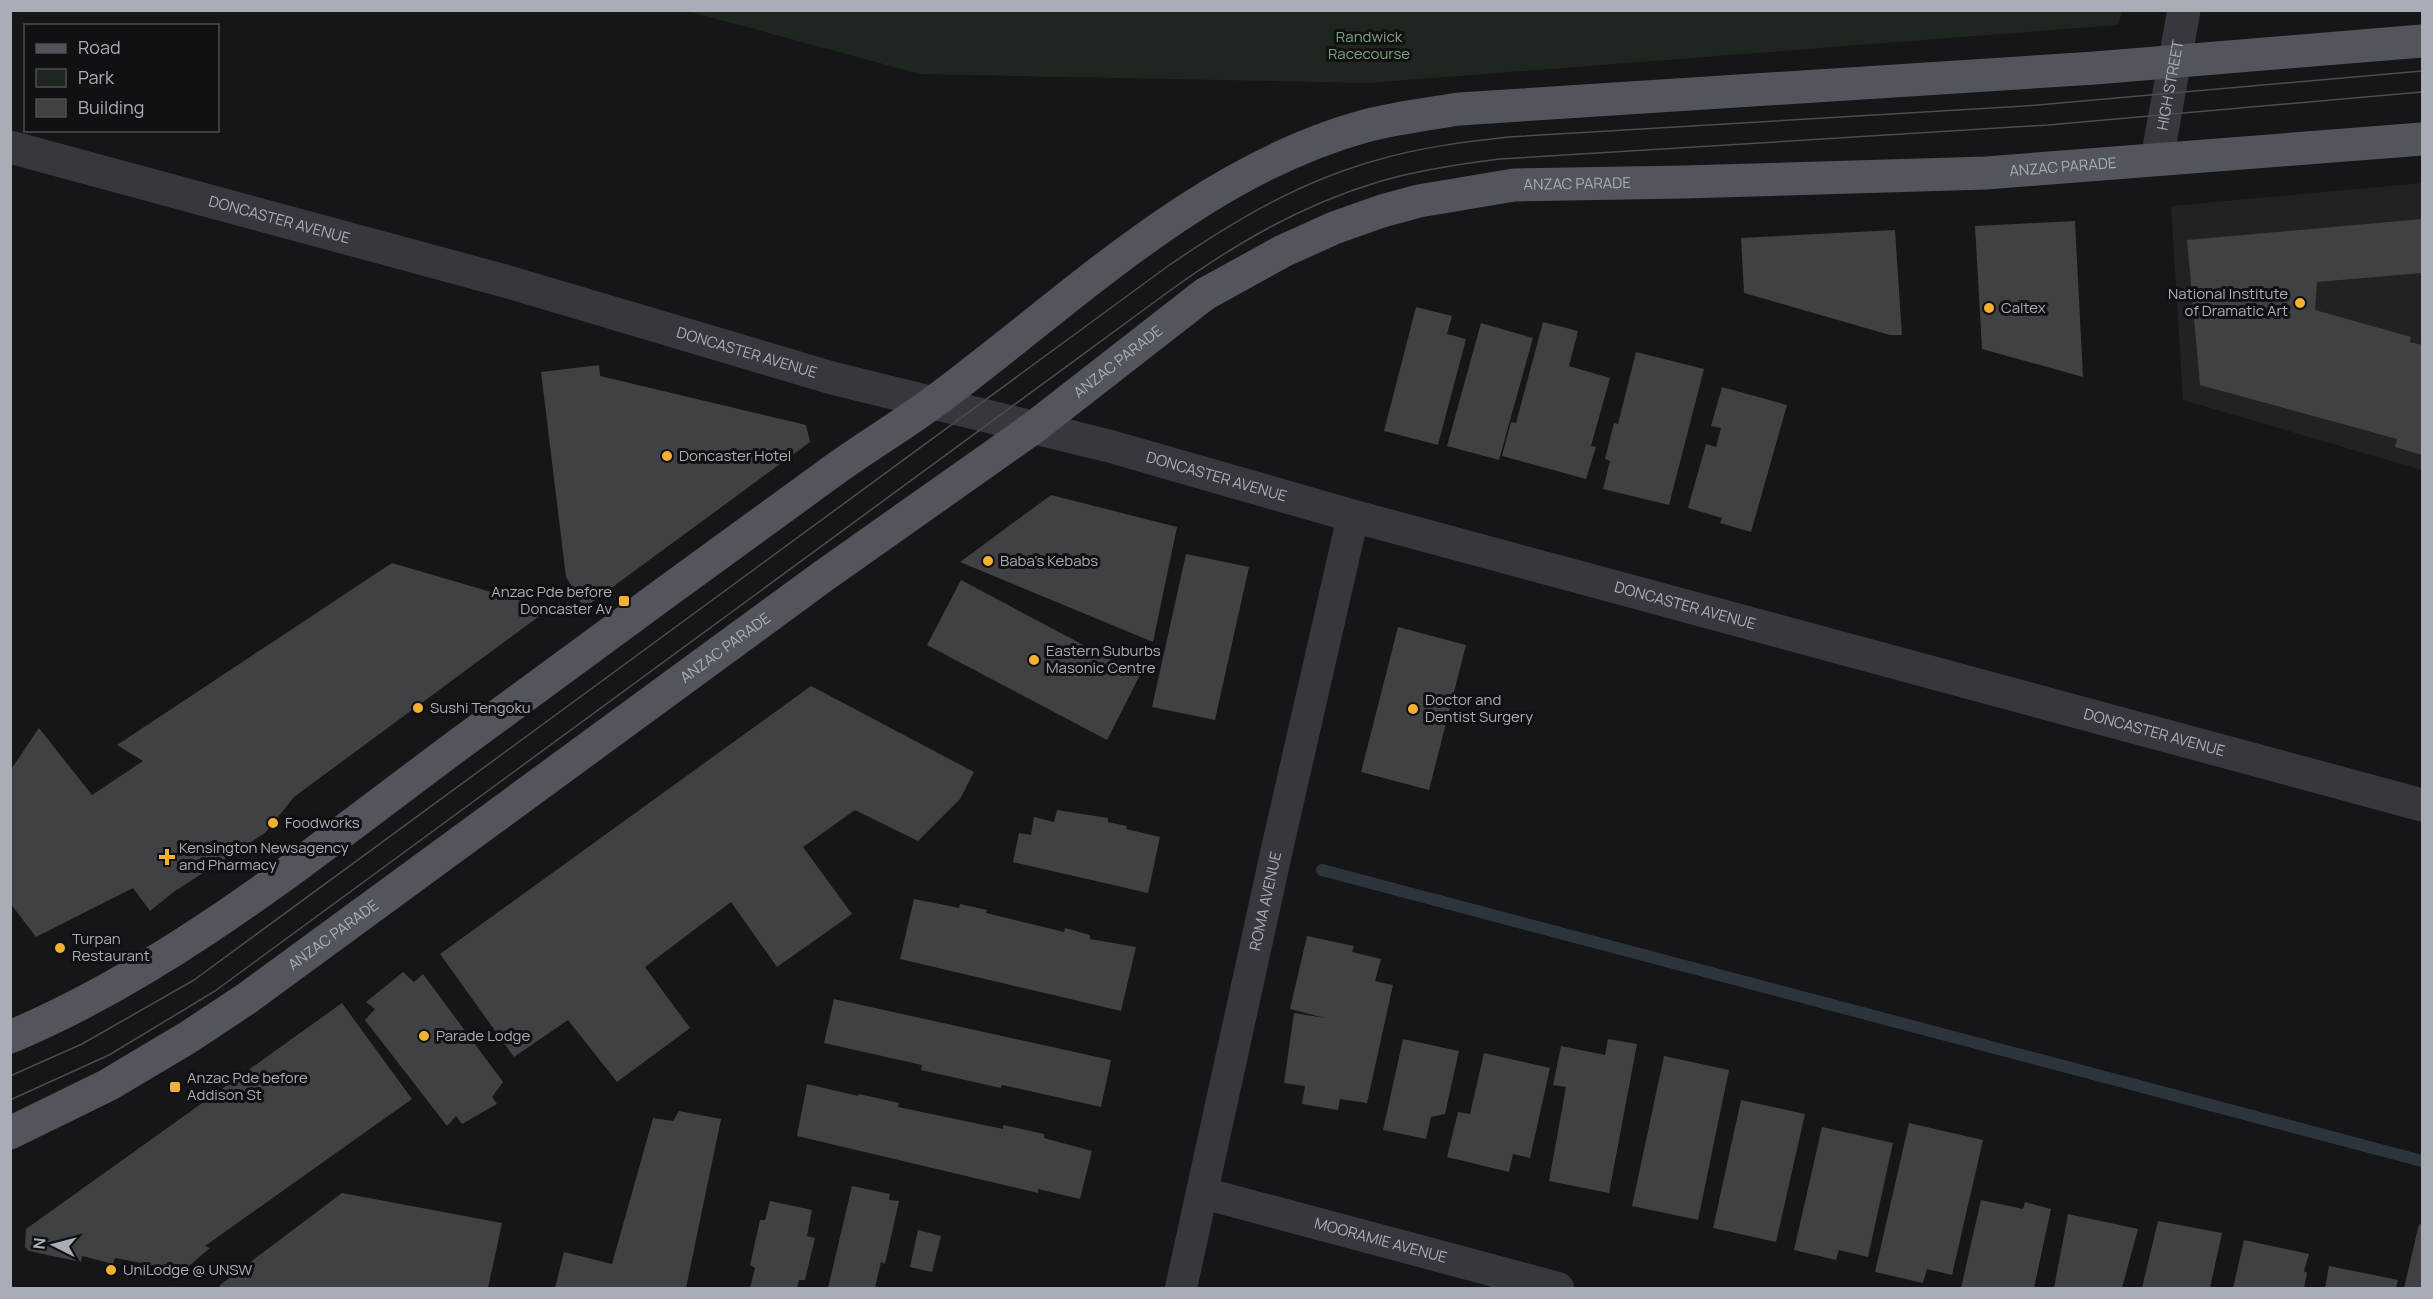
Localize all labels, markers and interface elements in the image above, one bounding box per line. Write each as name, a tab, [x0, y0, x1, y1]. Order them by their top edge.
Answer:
legend	[24, 24, 219, 132]
park label: Randwick Racecourse	[1328, 26, 1410, 64]
text: Road	[78, 35, 121, 59]
street label: HIGH STREET	[2151, 38, 2188, 132]
text: Park	[78, 65, 115, 89]
text: Building	[78, 95, 144, 119]
street label: ANZAC PARADE	[2008, 152, 2117, 181]
street label: ANZAC PARADE	[1523, 172, 1631, 195]
street label: DONCASTER AVENUE	[206, 190, 352, 249]
place label: National Institute of Dramatic Art	[2168, 283, 2288, 321]
marker: National Institute of Dramatic Art	[2293, 296, 2307, 310]
place label: Caltex	[2001, 297, 2046, 318]
marker: Caltex	[1982, 301, 1996, 315]
street label: ANZAC PARADE	[1069, 320, 1167, 403]
street label: DONCASTER AVENUE	[674, 321, 820, 383]
place label: Doncaster Hotel	[679, 445, 791, 466]
street label: DONCASTER AVENUE	[1144, 446, 1290, 507]
marker: Doncaster Hotel	[660, 449, 674, 463]
place label: Baba's Kebabs	[1000, 550, 1098, 571]
marker: Baba's Kebabs	[981, 554, 995, 568]
street label: DONCASTER AVENUE	[1612, 576, 1758, 634]
place label: Anzac Pde before Doncaster Av	[491, 581, 612, 619]
marker: Anzac Pde before Doncaster Av	[617, 594, 631, 608]
street label: ANZAC PARADE	[676, 607, 775, 688]
place label: Eastern Suburbs Masonic Centre	[1046, 640, 1161, 678]
marker: Eastern Suburbs Masonic Centre	[1027, 653, 1041, 667]
place label: Doctor and Dentist Surgery	[1425, 689, 1533, 727]
place label: Sushi Tengoku	[430, 697, 531, 718]
marker: Sushi Tengoku	[411, 701, 425, 715]
marker: Doctor and Dentist Surgery	[1406, 702, 1420, 716]
street label: DONCASTER AVENUE	[2081, 703, 2227, 761]
place label: Foodworks	[285, 812, 360, 833]
marker: Foodworks	[266, 816, 280, 830]
place label: Kensington Newsagency and Pharmacy	[179, 837, 349, 875]
marker: Kensington Newsagency and Pharmacy	[160, 850, 174, 864]
street label: ROMA AVENUE	[1244, 850, 1286, 953]
street label: ANZAC PARADE	[283, 894, 383, 975]
place label: Turpan Restaurant	[72, 928, 150, 966]
marker: Turpan Restaurant	[53, 941, 67, 955]
place label: Parade Lodge	[436, 1025, 530, 1046]
marker: Parade Lodge	[417, 1029, 431, 1043]
place label: Anzac Pde before Addison St	[187, 1067, 308, 1105]
marker: Anzac Pde before Addison St	[168, 1080, 182, 1094]
street label: MOORAMIE AVENUE	[1312, 1212, 1449, 1268]
north arrow	[24, 1215, 84, 1275]
text: N	[28, 1237, 51, 1250]
place label: UniLodge @ UNSW	[123, 1259, 252, 1280]
marker: UniLodge @ UNSW	[104, 1263, 118, 1277]

